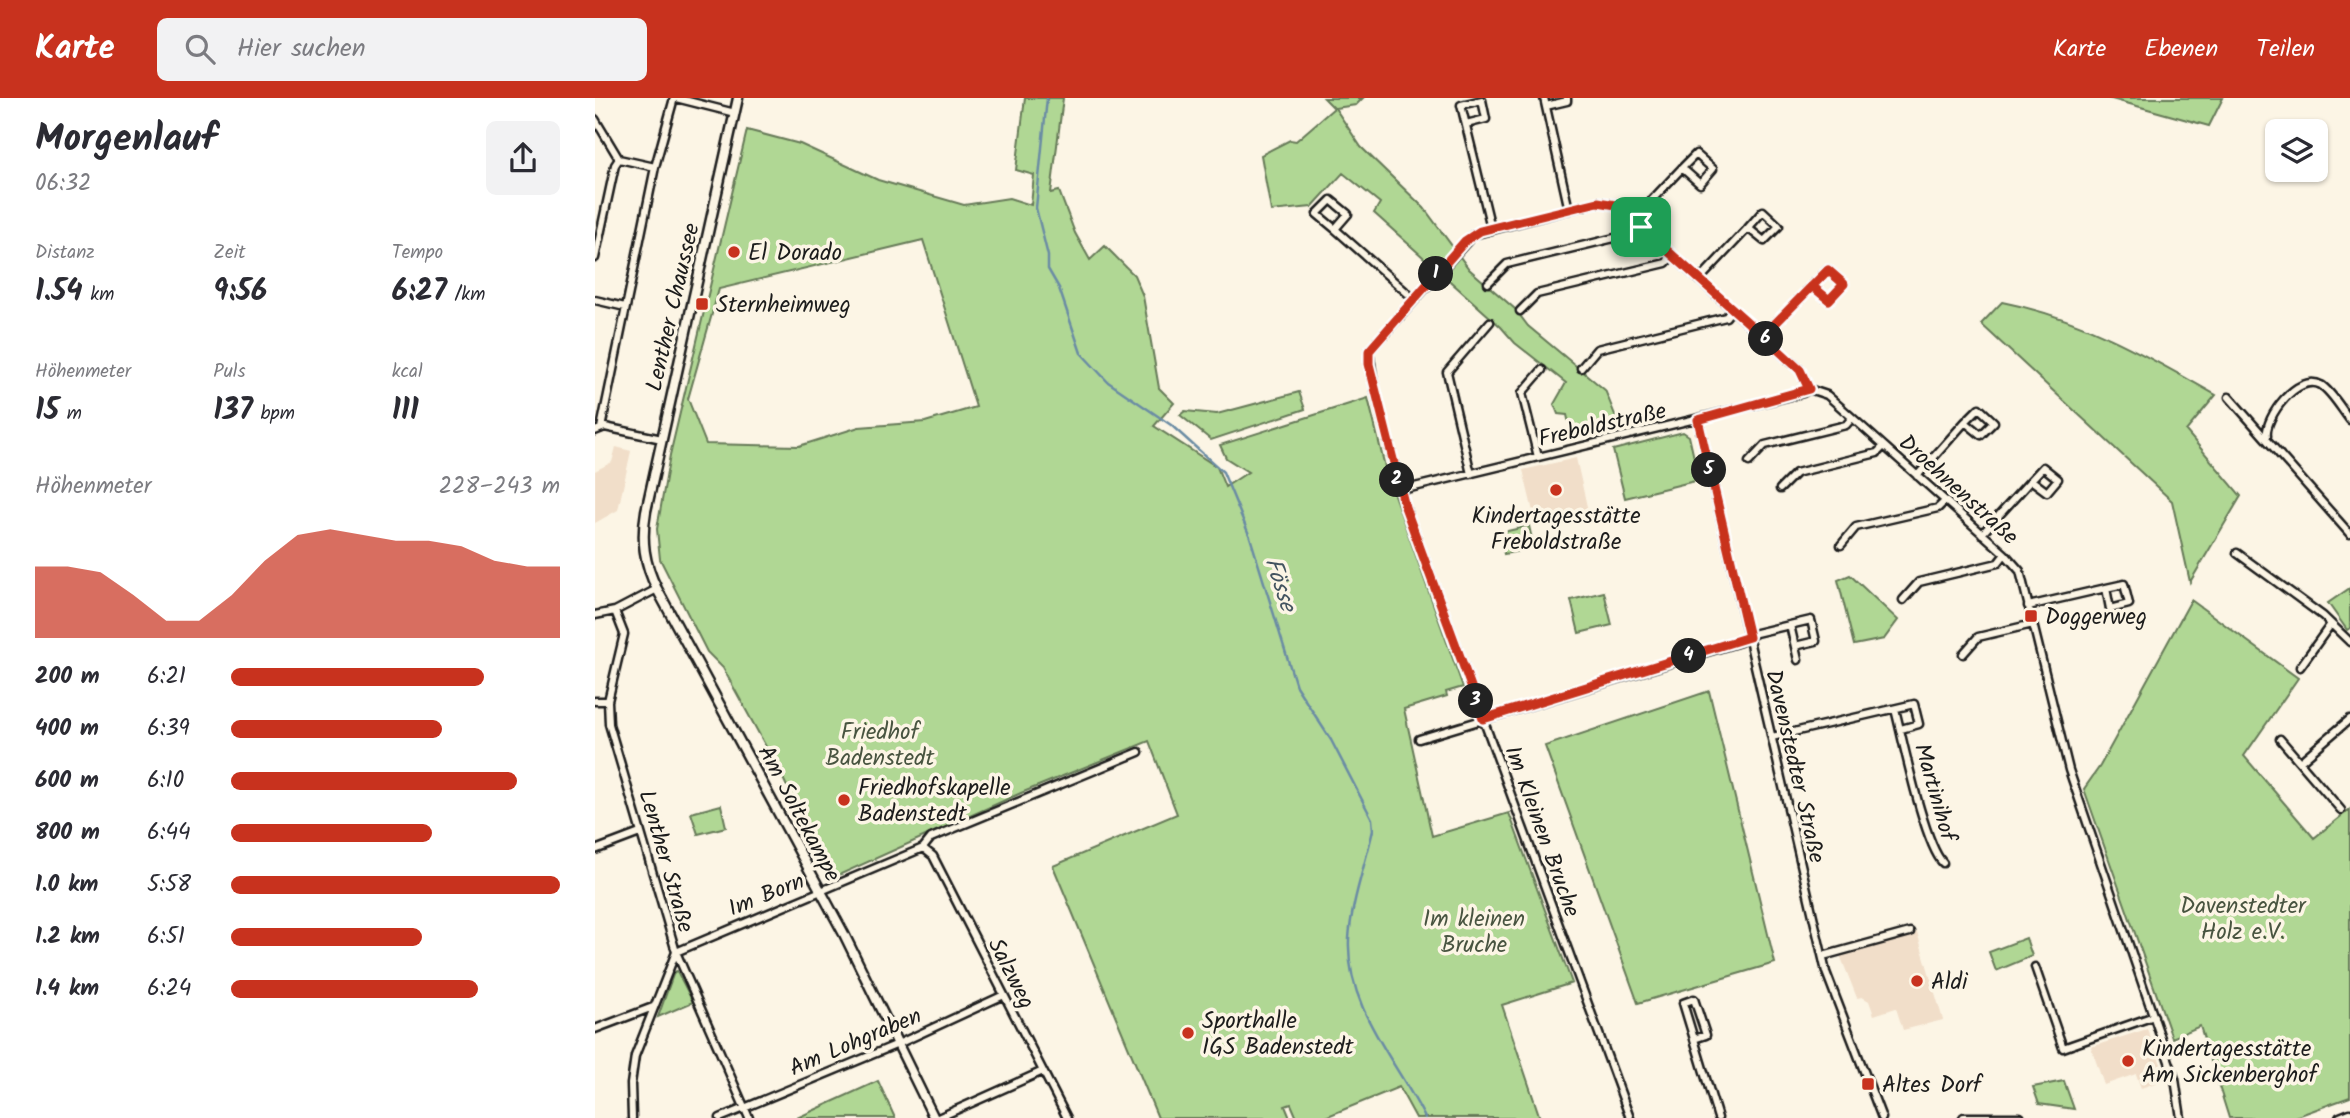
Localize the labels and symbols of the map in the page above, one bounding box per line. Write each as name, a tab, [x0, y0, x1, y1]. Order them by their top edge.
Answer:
pin	[1611, 197, 1671, 257]
street label: Lenther Chaussee	[637, 220, 711, 395]
place label: El Dorado	[748, 236, 842, 272]
marker: El Dorado	[726, 244, 742, 260]
pin: 1	[1419, 256, 1453, 292]
place label: Sternheimweg	[716, 288, 851, 324]
marker: Sternheimweg	[694, 296, 710, 312]
pin: 6	[1749, 322, 1783, 356]
street label: Freboldstraße	[1535, 394, 1670, 458]
street label: Droehnenstraße	[1889, 426, 2026, 554]
pin: 5	[1691, 452, 1727, 488]
pin: 2	[1379, 462, 1415, 498]
marker: Kindertagesstätte Freboldstraße	[1548, 482, 1564, 498]
place label: Kindertagesstätte Freboldstraße	[1471, 499, 1641, 561]
water label: Fösse	[1253, 552, 1307, 619]
place label: Doggerweg	[2045, 600, 2147, 636]
marker: Doggerweg	[2023, 608, 2039, 624]
pin: 4	[1671, 638, 1707, 674]
street label: Davenstedter Straße	[1754, 666, 1834, 867]
pin: 3	[1459, 684, 1493, 718]
park label: Friedhof Badenstedt	[826, 715, 936, 777]
street label: Am Soltekampe	[747, 739, 849, 889]
street label: Martinihof	[1903, 739, 1966, 848]
street label: Im Kleinen Bruche	[1493, 741, 1589, 922]
place label: Friedhofskapelle Badenstedt	[858, 771, 1011, 833]
street label: Lenther Straße	[628, 786, 703, 937]
marker: Friedhofskapelle Badenstedt	[836, 792, 852, 808]
street label: Im Born	[723, 864, 810, 927]
park label: Davenstedter Holz e.V.	[2180, 889, 2307, 951]
park label: Im kleinen Bruche	[1423, 902, 1525, 964]
street label: Salzweg	[977, 932, 1043, 1016]
place label: Aldi	[1931, 965, 1969, 1001]
marker: Aldi	[1909, 973, 1925, 989]
street label: Am Lohgraben	[784, 999, 928, 1087]
place label: Sporthalle IGS Badenstedt	[1202, 1004, 1355, 1066]
marker: Sporthalle IGS Badenstedt	[1180, 1025, 1196, 1041]
place label: Kindertagesstätte Am Sickenberghof	[2142, 1032, 2320, 1094]
marker: Kindertagesstätte Am Sickenberghof	[2120, 1053, 2136, 1069]
place label: Altes Dorf	[1882, 1068, 1984, 1104]
marker: Altes Dorf	[1860, 1076, 1876, 1092]

